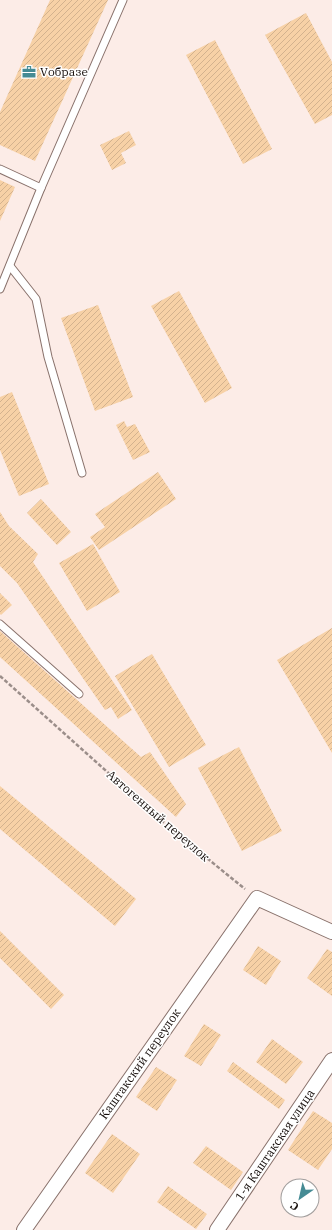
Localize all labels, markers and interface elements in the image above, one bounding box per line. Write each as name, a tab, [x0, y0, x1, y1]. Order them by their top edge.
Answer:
office icon: Vобразе	[21, 64, 37, 80]
place label: Vобразе	[40, 64, 88, 79]
street label: Автогенный переулок	[104, 767, 213, 864]
street label: Каштакский переулок	[96, 1005, 184, 1122]
street label: 1-я Каштакская улица	[232, 1086, 318, 1203]
north arrow	[280, 1178, 320, 1218]
text: С	[287, 1198, 301, 1214]

